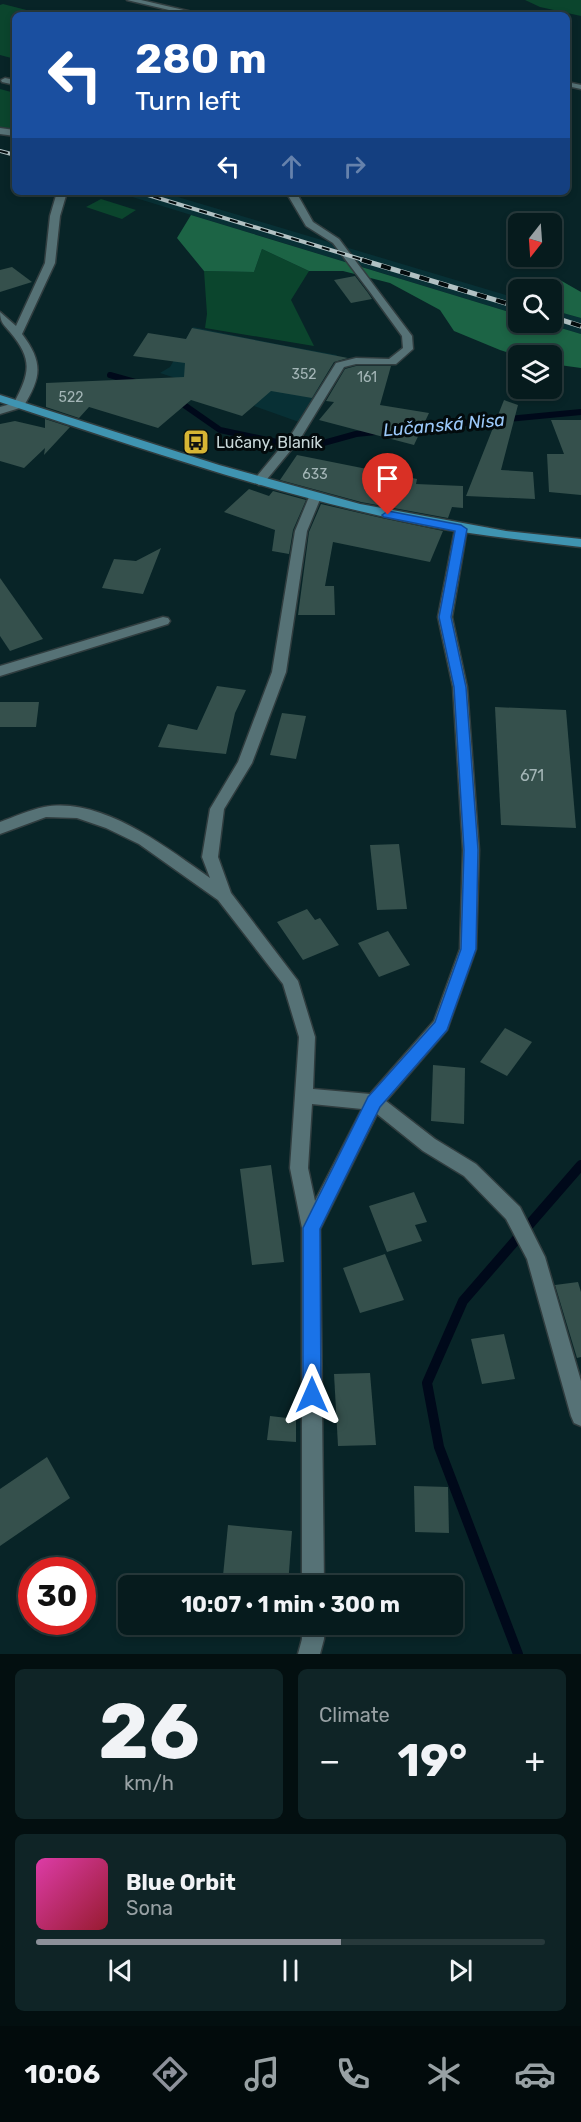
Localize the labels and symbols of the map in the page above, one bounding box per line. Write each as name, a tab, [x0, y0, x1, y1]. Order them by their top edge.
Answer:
north arrow	[508, 213, 562, 267]
house number: 352	[292, 366, 316, 383]
house number: 161	[357, 369, 377, 386]
house number: 522	[59, 389, 83, 406]
water label: Lučanská Nisa	[382, 409, 506, 441]
bus stop icon: Lučany, Blaník	[181, 427, 211, 457]
place label: Lučany, Blaník	[216, 433, 323, 452]
pin	[362, 453, 413, 515]
house number: 633	[302, 466, 328, 483]
house number: 671	[520, 766, 544, 785]
position arrow	[280, 1363, 344, 1427]
speed limit sign: 30	[18, 1557, 96, 1635]

